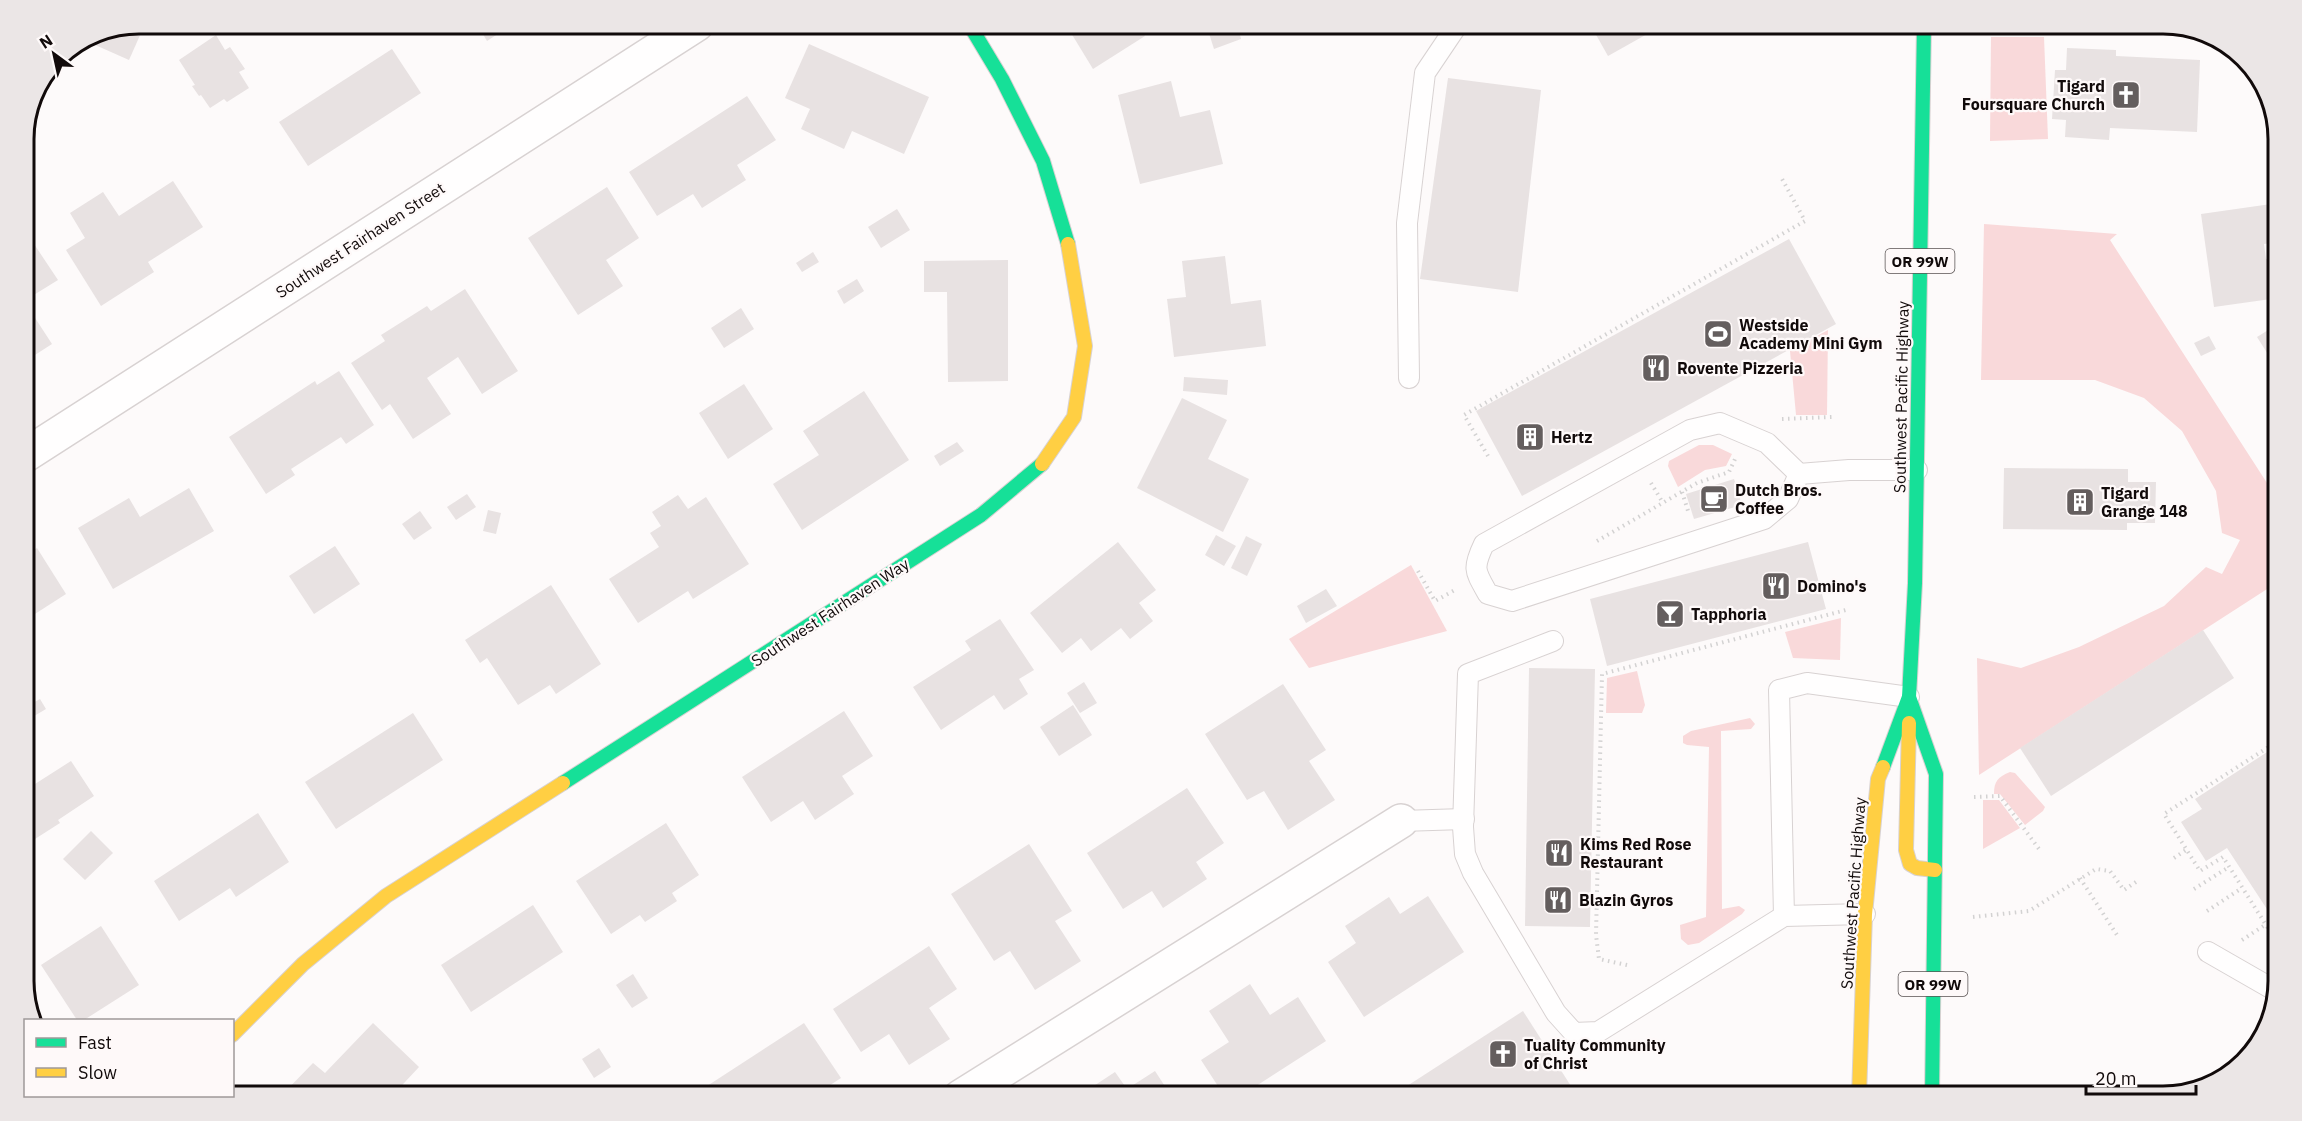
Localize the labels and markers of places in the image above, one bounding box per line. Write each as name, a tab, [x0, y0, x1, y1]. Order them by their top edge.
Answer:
place label: Tigard Foursquare Church	[1962, 76, 2105, 114]
church icon: Tigard Foursquare Church	[2110, 79, 2142, 111]
place label: Westside Academy Mini Gym	[1739, 315, 1882, 353]
sports icon: Westside Academy Mini Gym	[1702, 318, 1734, 350]
restaurant icon: Rovente Pizzeria	[1640, 352, 1672, 384]
place label: Rovente Pizzeria	[1677, 358, 1803, 378]
building icon: Hertz	[1514, 421, 1546, 453]
place label: Hertz	[1551, 427, 1593, 447]
place label: Dutch Bros. Coffee	[1735, 480, 1822, 518]
cafe icon: Dutch Bros. Coffee	[1698, 483, 1730, 515]
place label: Tigard Grange 148	[2101, 483, 2188, 521]
building icon: Tigard Grange 148	[2064, 486, 2096, 518]
restaurant icon: Domino's	[1760, 570, 1792, 602]
place label: Domino's	[1797, 576, 1867, 596]
bar icon: Tapphoria	[1654, 598, 1686, 630]
place label: Tapphoria	[1691, 604, 1767, 624]
place label: Kims Red Rose Restaurant	[1580, 834, 1692, 872]
restaurant icon: Kims Red Rose Restaurant	[1543, 837, 1575, 869]
restaurant icon: Blazin Gyros	[1542, 884, 1574, 916]
place label: Blazin Gyros	[1579, 890, 1673, 910]
place label: Tuality Community of Christ	[1524, 1035, 1666, 1073]
church icon: Tuality Community of Christ	[1487, 1038, 1519, 1070]

